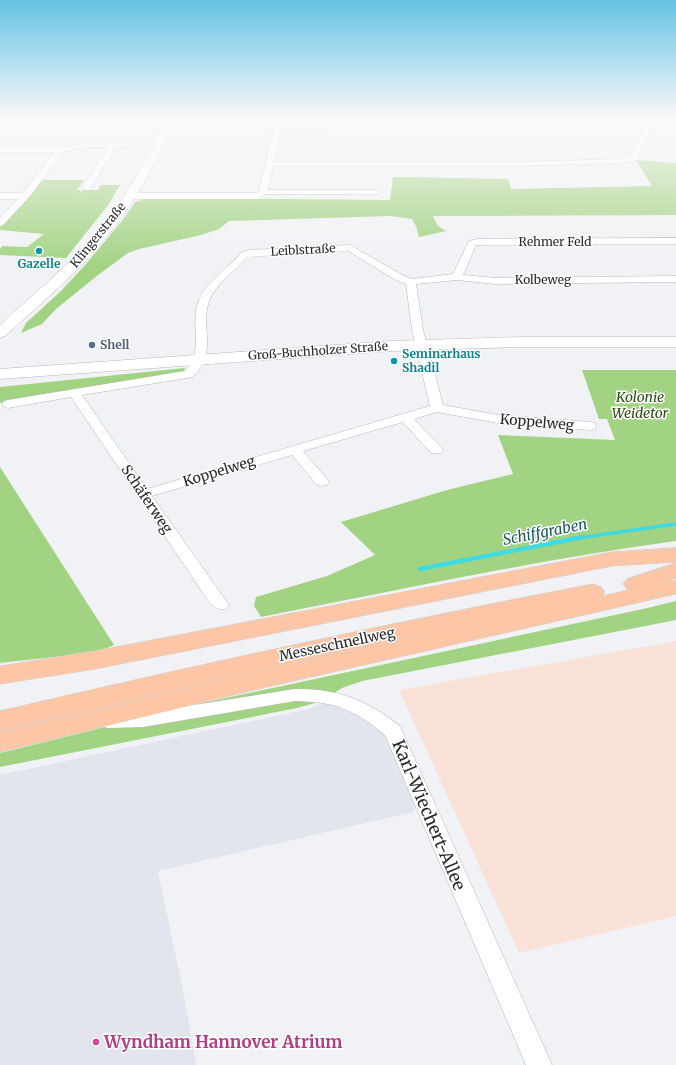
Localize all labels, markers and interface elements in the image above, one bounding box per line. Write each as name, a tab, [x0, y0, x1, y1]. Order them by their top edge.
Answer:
street label: Klingerstraße	[67, 199, 128, 270]
street label: Rehmer Feld	[519, 234, 591, 249]
street label: Leiblstraße	[270, 240, 336, 259]
marker: Gazelle	[34, 246, 44, 256]
place label: Gazelle	[18, 256, 61, 271]
street label: Kolbeweg	[515, 272, 572, 287]
place label: Shell	[100, 337, 130, 352]
street label: Groß-Buchholzer Straße	[248, 338, 388, 363]
marker: Shell	[87, 340, 97, 350]
place label: Seminarhaus Shadil	[402, 346, 481, 375]
marker: Seminarhaus Shadil	[389, 356, 399, 366]
park label: Kolonie Weidetor	[612, 388, 669, 422]
street label: Koppelweg	[499, 410, 575, 434]
street label: Koppelweg	[181, 451, 258, 491]
street label: Schäferweg	[117, 461, 177, 537]
water label: Schiffgraben	[501, 514, 589, 549]
street label: Messeschnellweg	[277, 623, 397, 665]
street label: Karl-Wiechert-Allee	[387, 736, 471, 894]
place label: Wyndham Hannover Atrium	[103, 1031, 342, 1053]
marker: Wyndham Hannover Atrium	[91, 1037, 101, 1047]

